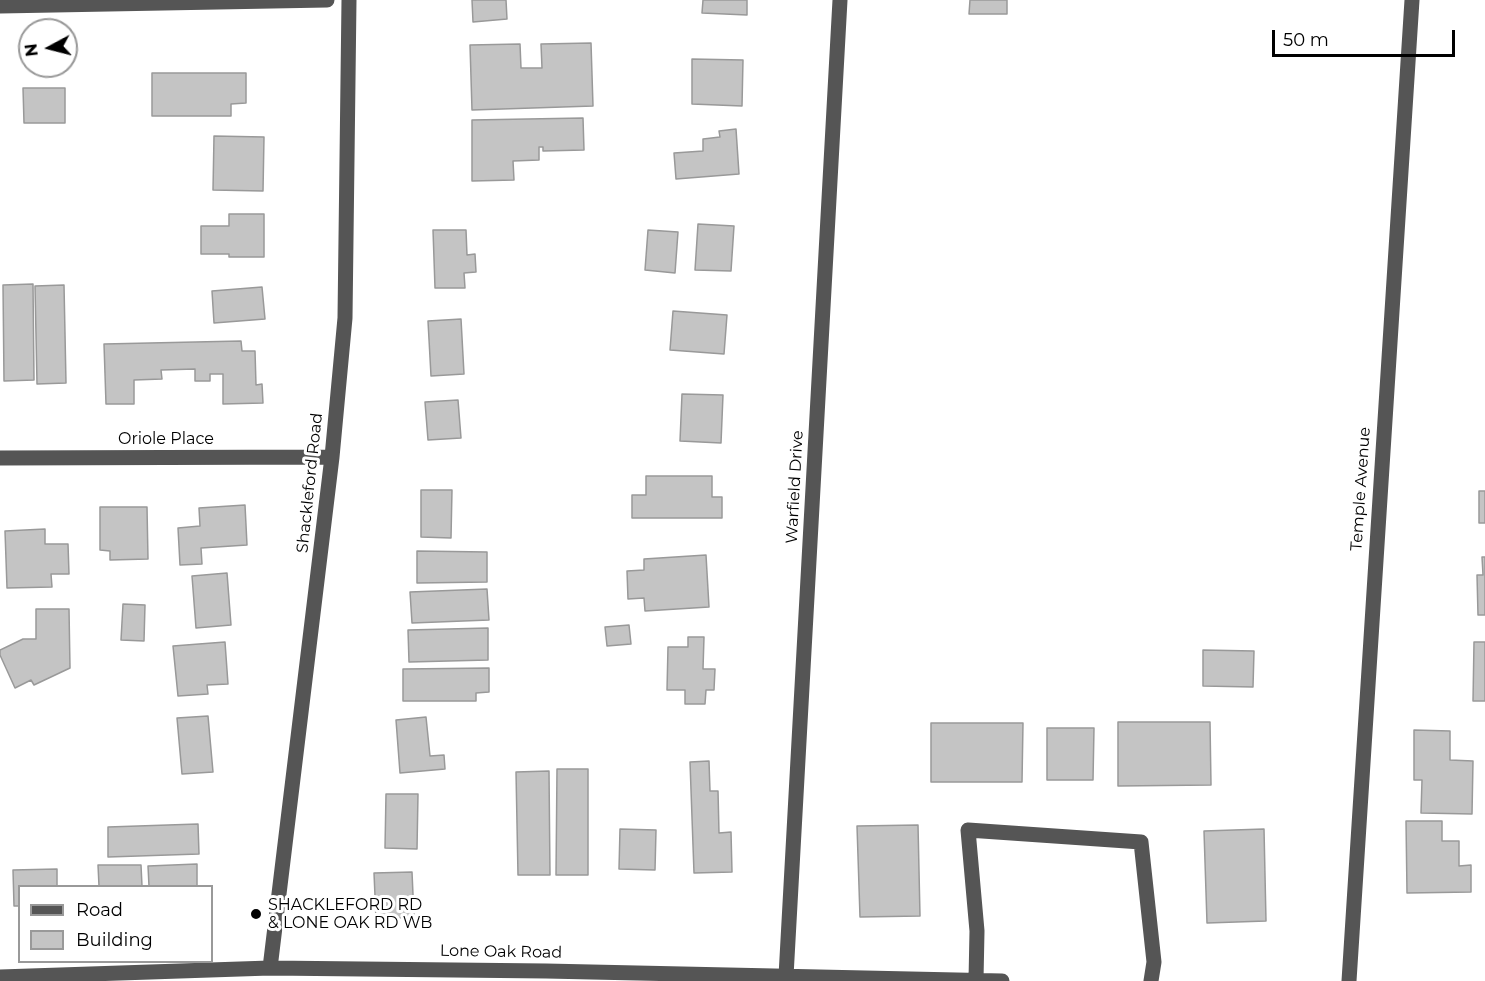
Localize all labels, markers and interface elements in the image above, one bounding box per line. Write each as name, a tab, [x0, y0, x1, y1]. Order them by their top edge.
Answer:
north arrow	[18, 18, 78, 78]
scale bar	[1275, 18, 1458, 56]
text: 50 m	[1283, 29, 1329, 51]
text: N	[21, 42, 42, 58]
street label: Shackleford Road	[293, 412, 327, 554]
street label: Temple Avenue	[1347, 426, 1375, 552]
street label: Oriole Place	[118, 429, 214, 449]
street label: Warfield Drive	[782, 430, 808, 544]
legend	[18, 885, 213, 963]
place label: SHACKLEFORD RD & LONE OAK RD WB	[268, 895, 432, 933]
text: Road	[76, 899, 123, 921]
marker: SHACKLEFORD RD & LONE OAK RD WB	[249, 907, 263, 921]
text: Building	[76, 929, 153, 951]
street label: Lone Oak Road	[440, 941, 562, 963]

